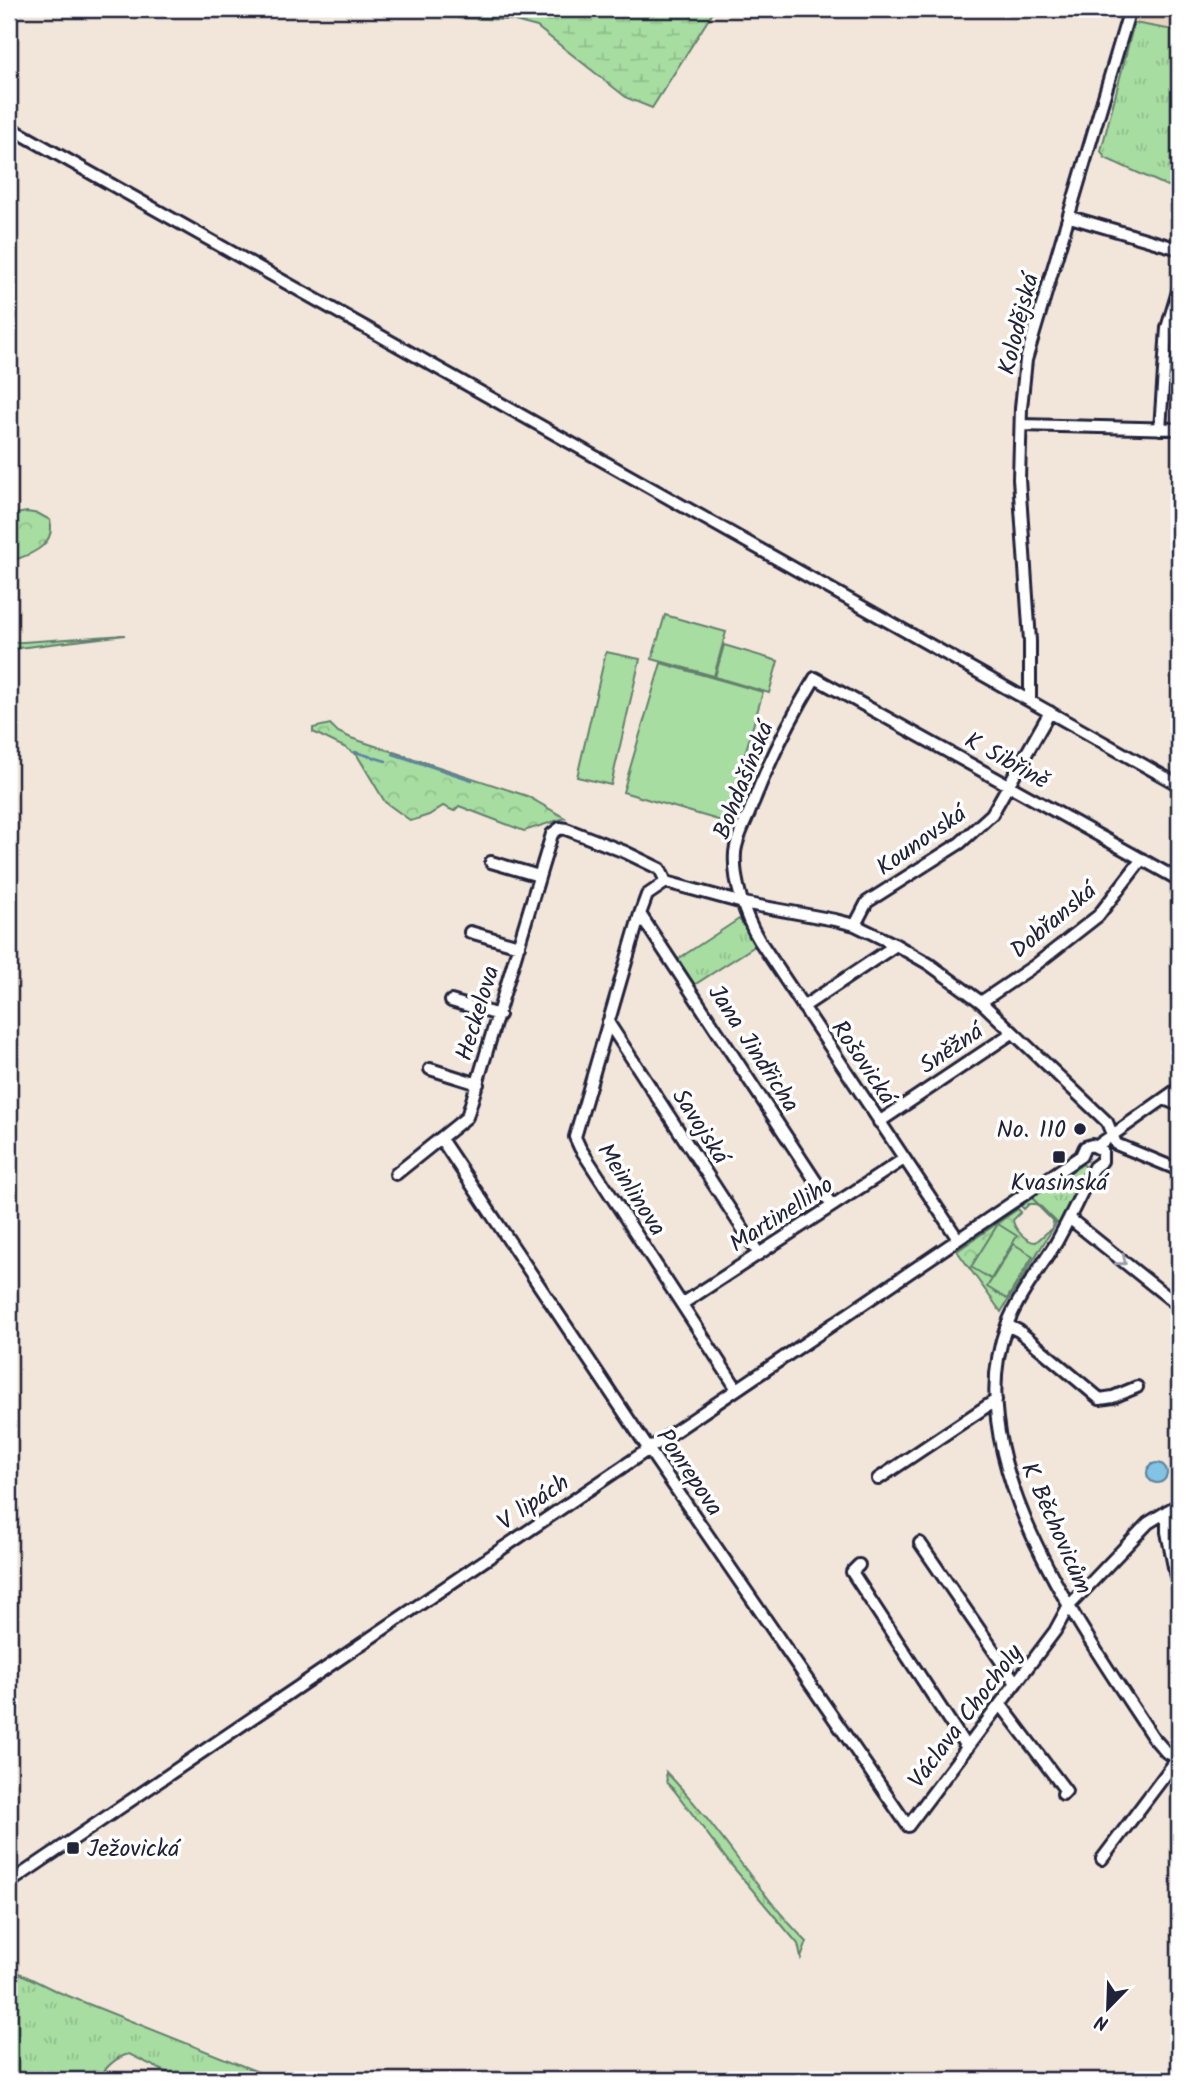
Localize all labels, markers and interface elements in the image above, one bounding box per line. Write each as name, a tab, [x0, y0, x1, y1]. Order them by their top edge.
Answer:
street label: Kolodějská	[988, 267, 1052, 379]
street label: Bohdašínská	[703, 713, 787, 845]
street label: K Sibřině	[957, 722, 1057, 801]
street label: Kounovská	[868, 794, 978, 887]
street label: Dobřanská	[1002, 871, 1108, 969]
street label: Heckelova	[445, 961, 511, 1066]
street label: Jana Jindřicha	[697, 977, 809, 1121]
street label: Sněžná	[912, 1012, 994, 1085]
street label: Rošovická	[820, 1013, 907, 1115]
street label: Savojská	[661, 1081, 740, 1175]
place label: No. 110	[996, 1111, 1066, 1150]
marker: No. 110	[1072, 1121, 1088, 1137]
street label: Meinlinova	[586, 1135, 676, 1244]
marker: Kvasinská	[1051, 1149, 1067, 1165]
place label: Kvasinská	[1010, 1164, 1110, 1203]
street label: Martinelliho	[722, 1167, 842, 1264]
one-way arrow	[1114, 1253, 1127, 1265]
street label: Ponrepova	[645, 1421, 733, 1525]
street label: K Běchovicům	[1009, 1456, 1102, 1601]
street label: V lipách	[490, 1465, 578, 1542]
street label: Václava Chocholy	[899, 1636, 1034, 1798]
place label: Ježovická	[87, 1830, 182, 1869]
marker: Ježovická	[65, 1840, 81, 1856]
north arrow	[1072, 1974, 1142, 2044]
text: N	[1091, 2006, 1114, 2038]

